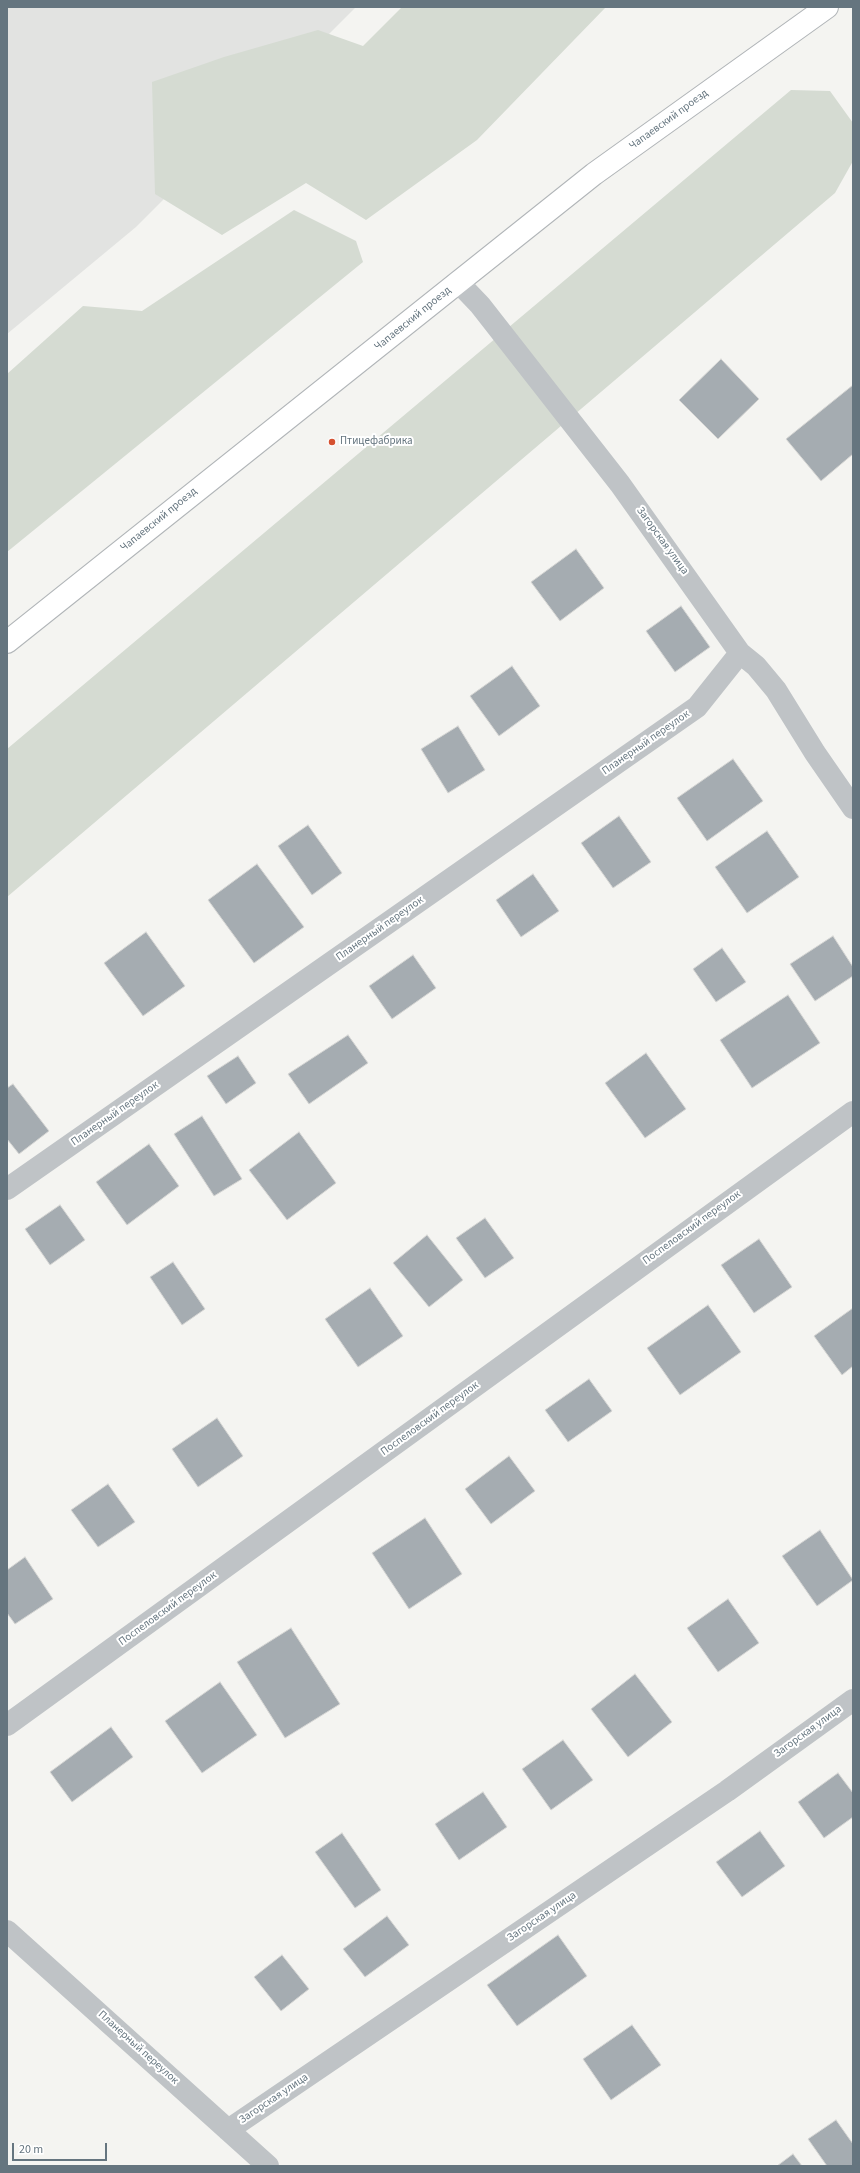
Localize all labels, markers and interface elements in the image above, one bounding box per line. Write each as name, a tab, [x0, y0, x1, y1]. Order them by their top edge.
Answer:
street label: Чапаевский проезд	[627, 87, 711, 153]
street label: Чапаевский проезд	[372, 284, 454, 354]
place label: Птицефабрика	[340, 435, 413, 449]
marker: Птицефабрика	[327, 437, 337, 447]
street label: Чапаевский проезд	[118, 485, 200, 555]
street label: Загорская улица	[633, 505, 691, 577]
street label: Планерный переулок	[600, 708, 692, 778]
street label: Планерный переулок	[334, 894, 426, 964]
street label: Планерный переулок	[69, 1079, 161, 1149]
street label: Поспеловский переулок	[641, 1188, 743, 1268]
street label: Поспеловский переулок	[379, 1379, 481, 1459]
street label: Поспеловский переулок	[117, 1569, 219, 1649]
street label: Загорская улица	[772, 1703, 844, 1761]
street label: Загорская улица	[505, 1889, 579, 1945]
street label: Планерный переулок	[95, 2008, 181, 2088]
street label: Загорская улица	[237, 2071, 311, 2127]
scale bar	[14, 2135, 109, 2161]
text: 20 m	[19, 2141, 43, 2158]

